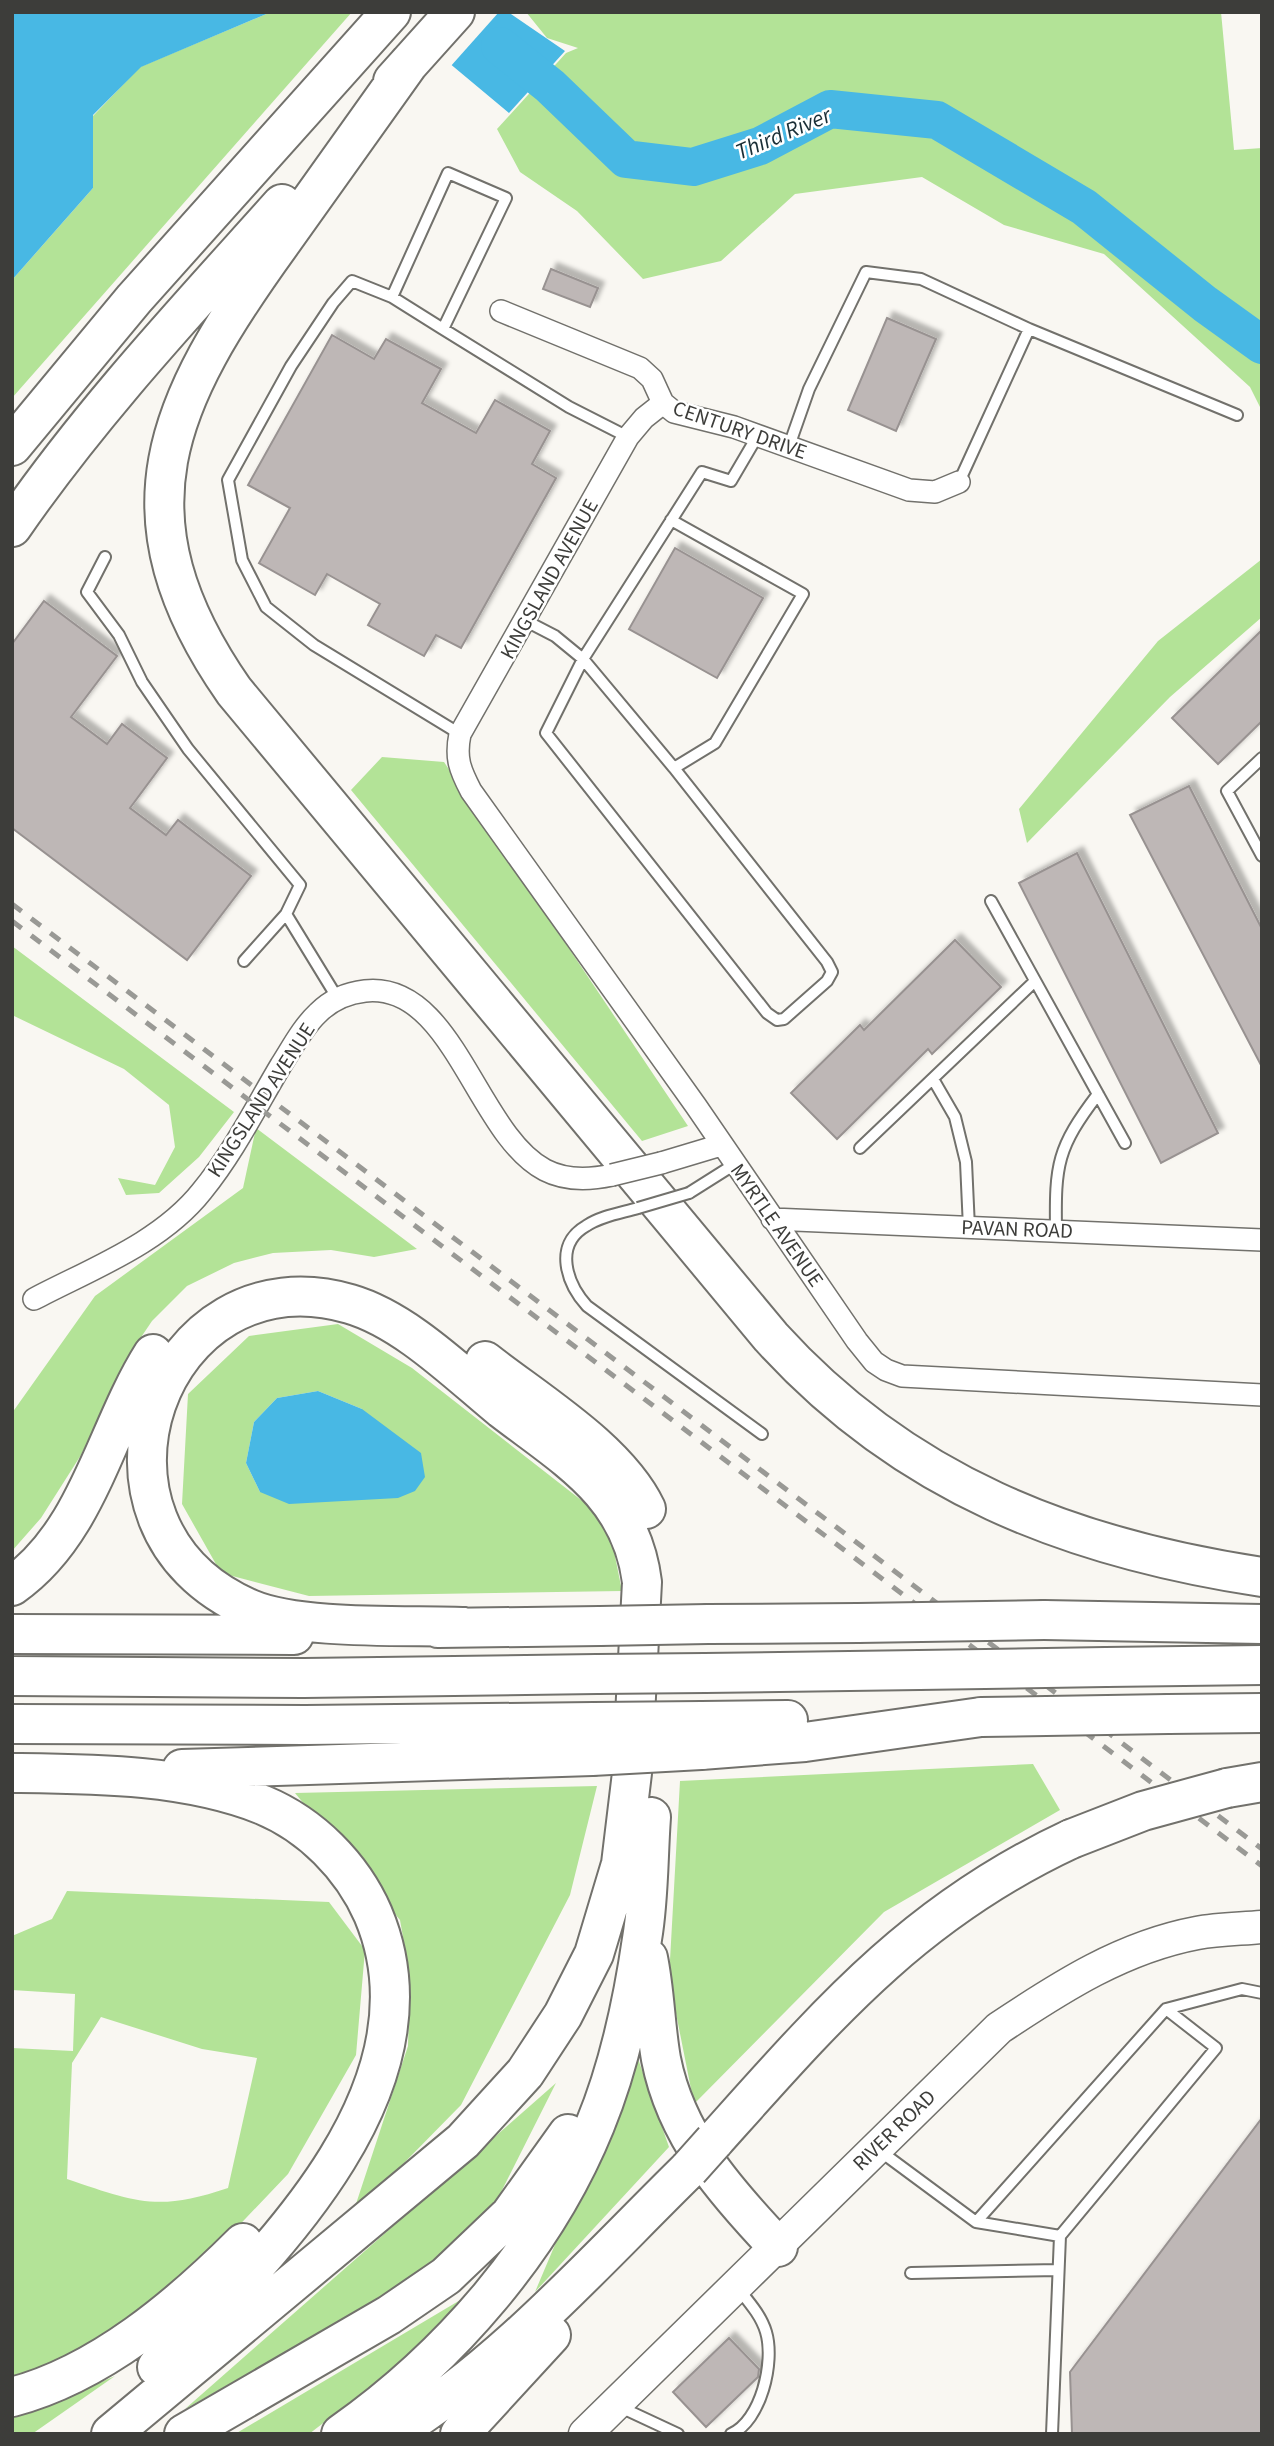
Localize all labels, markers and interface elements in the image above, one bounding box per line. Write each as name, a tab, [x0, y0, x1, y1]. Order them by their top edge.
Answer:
water label: Third River	[730, 98, 837, 168]
street label: CENTURY DRIVE	[669, 393, 811, 467]
street label: KINGSLAND AVENUE	[492, 493, 606, 665]
street label: KINGSLAND AVENUE	[200, 1017, 322, 1183]
street label: MYRTLE AVENUE	[723, 1157, 831, 1293]
street label: PAVAN ROAD	[961, 1212, 1073, 1246]
street label: RIVER ROAD	[846, 2083, 942, 2177]

